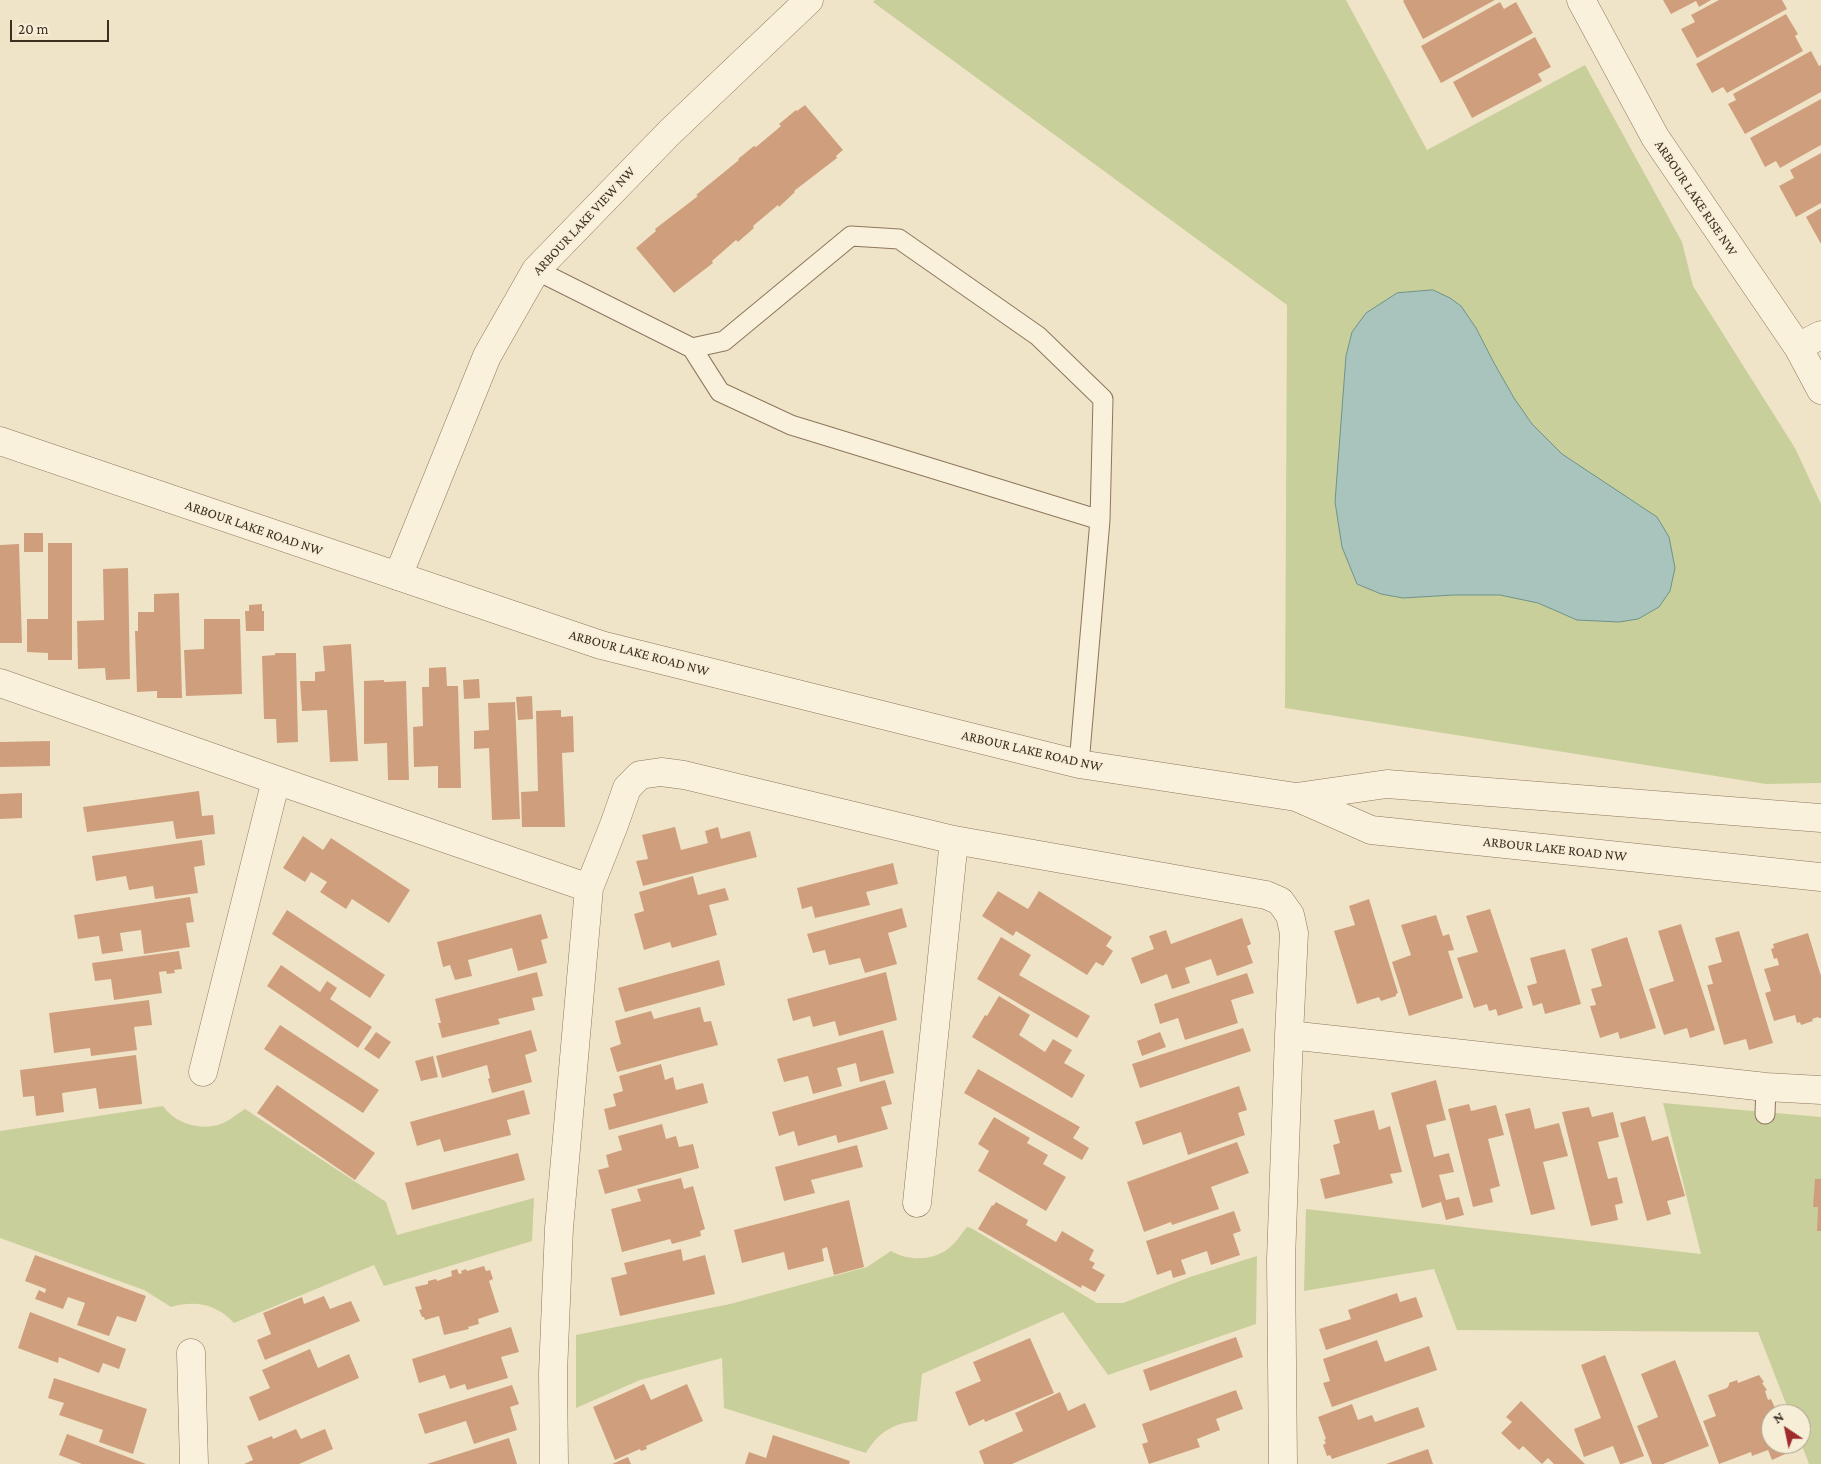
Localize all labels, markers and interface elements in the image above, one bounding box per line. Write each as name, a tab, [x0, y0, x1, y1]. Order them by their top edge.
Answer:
scale bar	[12, 10, 111, 42]
text: 20 m	[18, 21, 49, 37]
street label: ARBOUR LAKE RISE NW	[1651, 137, 1741, 259]
street label: ARBOUR LAKE VIEW NW	[529, 163, 639, 279]
street label: ARBOUR LAKE ROAD NW	[183, 497, 325, 559]
street label: ARBOUR LAKE ROAD NW	[567, 626, 711, 680]
street label: ARBOUR LAKE ROAD NW	[960, 727, 1104, 775]
street label: ARBOUR LAKE ROAD NW	[1482, 833, 1628, 865]
north arrow	[1761, 1404, 1811, 1454]
text: N	[1770, 1408, 1787, 1427]

